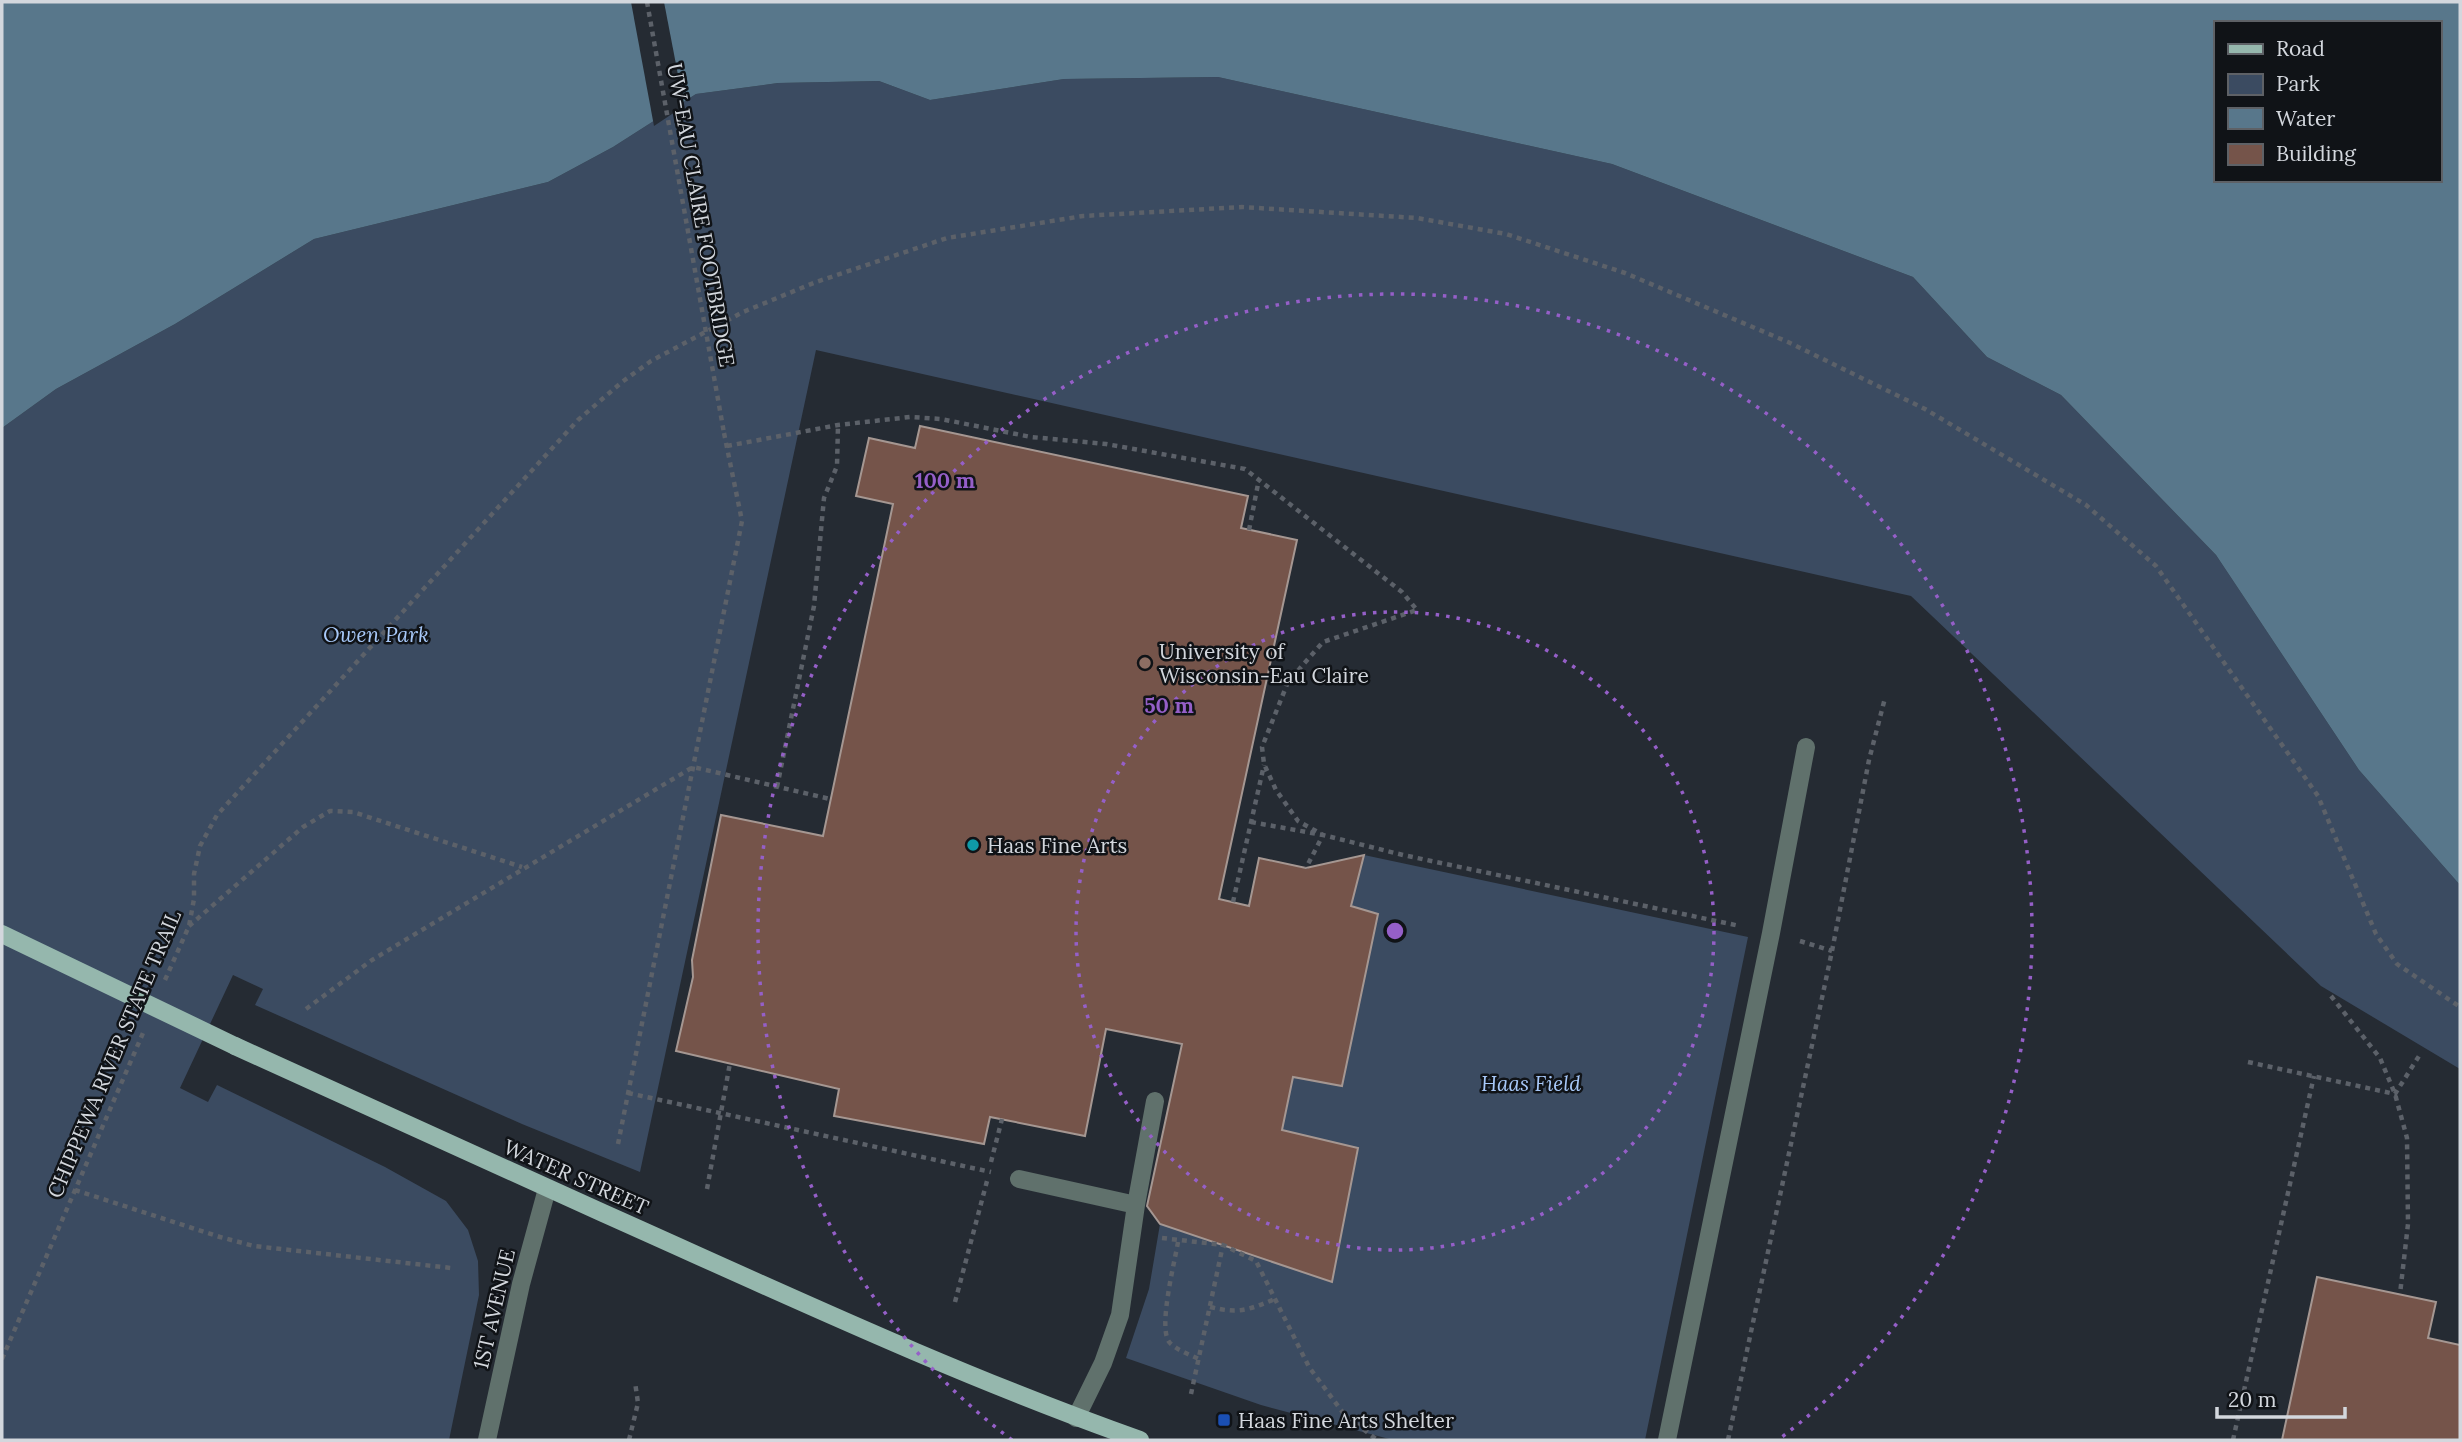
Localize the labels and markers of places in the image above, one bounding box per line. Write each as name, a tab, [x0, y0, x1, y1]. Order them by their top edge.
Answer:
place label: University of Wisconsin-Eau Claire	[1159, 638, 1369, 689]
marker: University of Wisconsin-Eau Claire	[1137, 655, 1153, 671]
place label: Haas Fine Arts	[987, 832, 1127, 859]
marker: Haas Fine Arts	[965, 837, 981, 853]
centre of rings	[1383, 919, 1407, 943]
place label: Haas Fine Arts Shelter	[1238, 1407, 1454, 1434]
marker: Haas Fine Arts Shelter	[1216, 1412, 1232, 1428]

